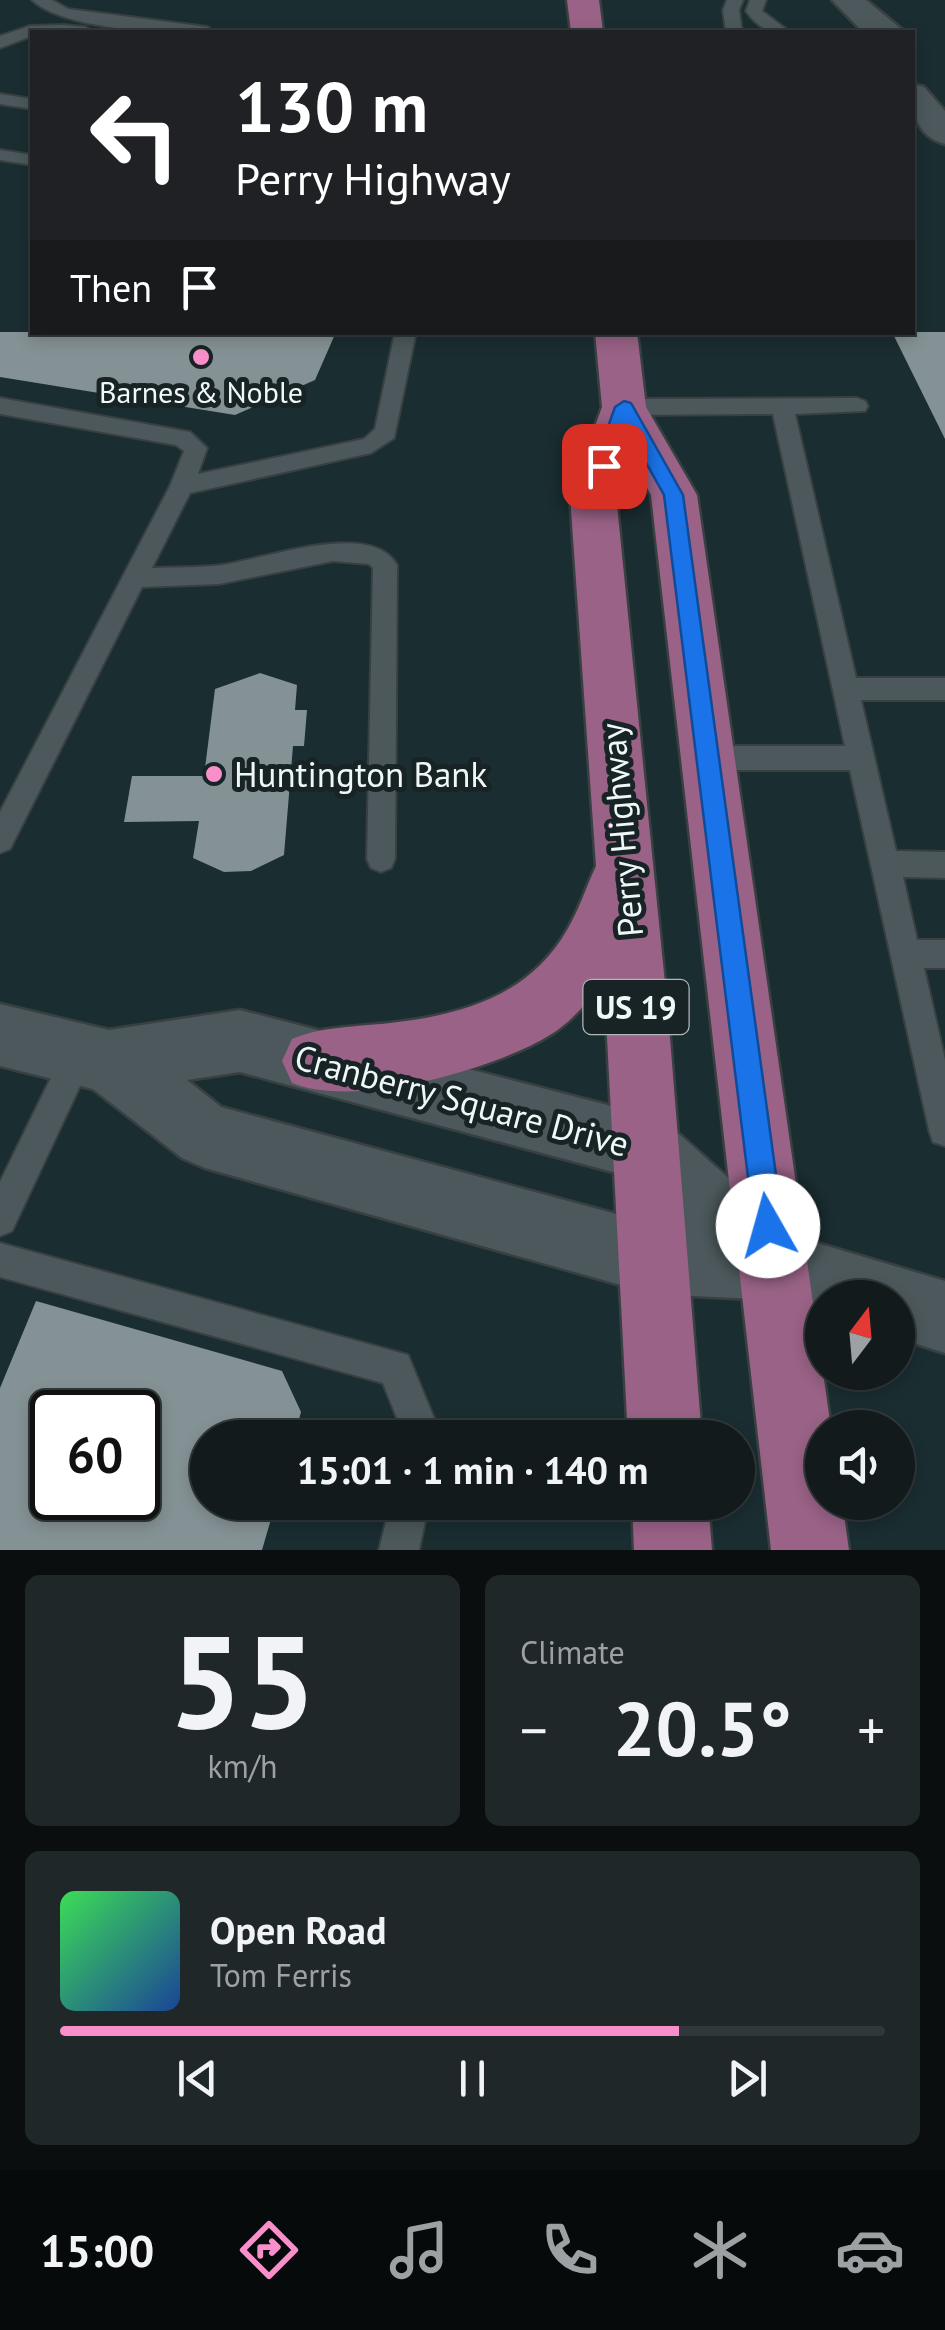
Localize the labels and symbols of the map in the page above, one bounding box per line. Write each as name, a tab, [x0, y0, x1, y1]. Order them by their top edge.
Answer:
marker: Barnes & Noble	[190, 346, 212, 368]
place label: Barnes & Noble	[99, 372, 303, 411]
pin	[562, 424, 647, 509]
street label: Perry Highway	[589, 721, 653, 939]
place label: Huntington Bank	[234, 751, 487, 797]
marker: Huntington Bank	[203, 763, 225, 785]
road number: US 19	[584, 980, 688, 1034]
street label: Cranberry Square Drive	[290, 1033, 634, 1167]
position arrow	[716, 1174, 820, 1278]
north arrow	[805, 1280, 915, 1390]
speed limit sign: 60	[30, 1390, 160, 1520]

